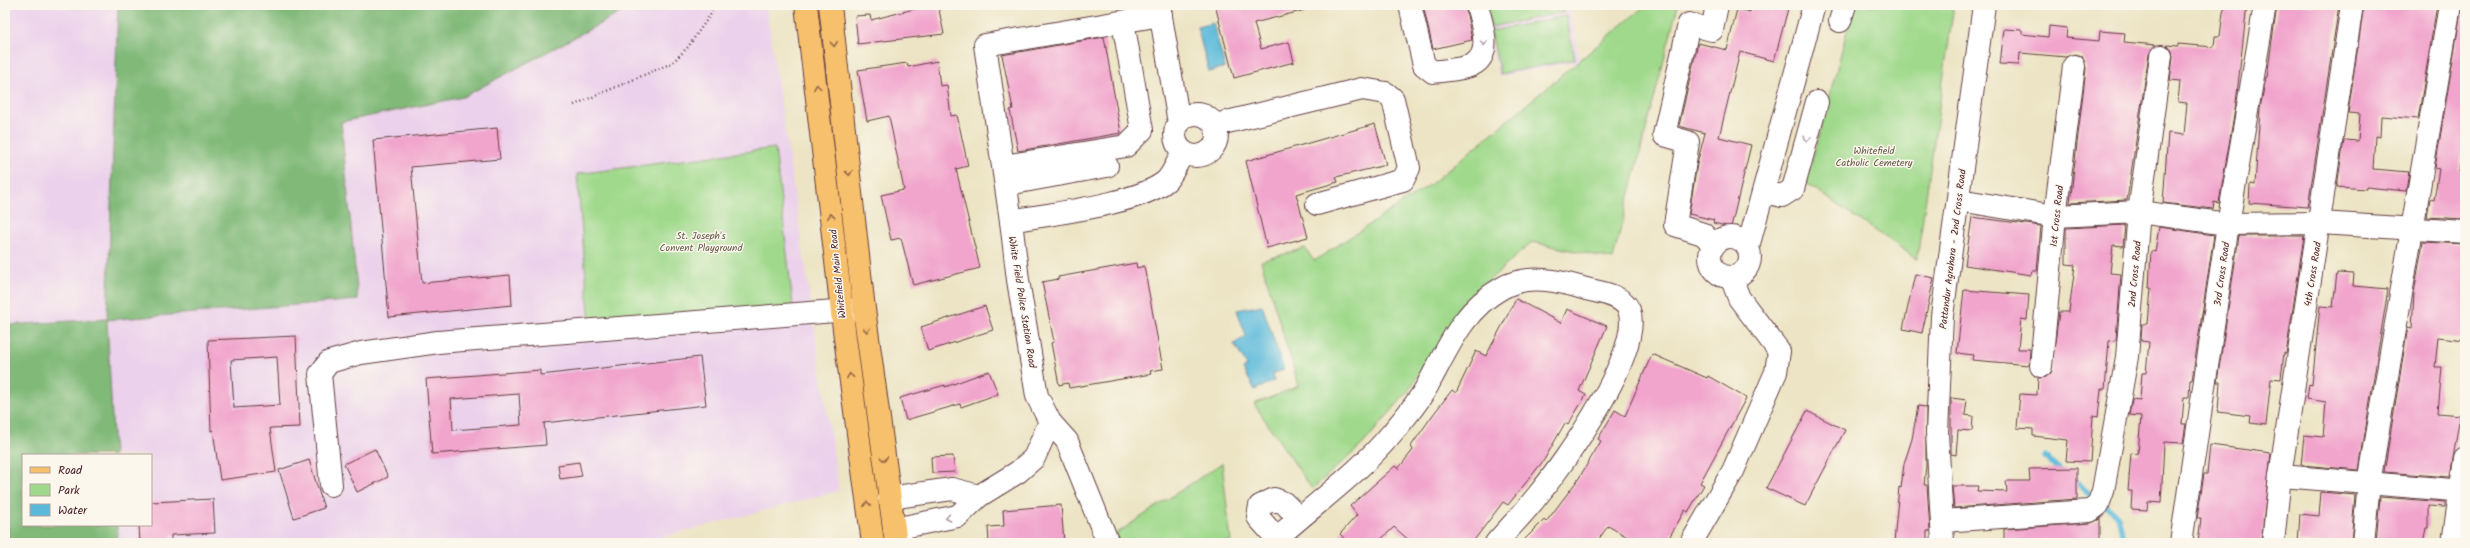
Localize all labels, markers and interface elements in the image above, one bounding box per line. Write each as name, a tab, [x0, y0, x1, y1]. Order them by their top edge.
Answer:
one-way arrow	[1480, 40, 1488, 46]
one-way arrow	[830, 41, 839, 47]
one-way arrow	[813, 84, 822, 90]
one-way arrow	[1803, 136, 1812, 143]
park label: Whitefield Catholic Cemetery	[1835, 143, 1913, 171]
street label: Pattandur Agrahara - 2nd Cross Road	[1935, 167, 1971, 330]
one-way arrow	[844, 170, 853, 176]
street label: 1st Cross Road	[2046, 184, 2068, 248]
one-way arrow	[827, 213, 836, 219]
park label: St. Joseph's Convent Playground	[660, 228, 743, 256]
street label: Whitefield Main Road	[825, 228, 851, 319]
street label: White Field Police Station Road	[1004, 235, 1040, 370]
street label: 2nd Cross Road	[2124, 239, 2146, 308]
street label: 3rd Cross Road	[2210, 240, 2235, 307]
street label: 4th Cross Road	[2300, 240, 2326, 308]
one-way arrow	[862, 327, 871, 333]
one-way arrow	[846, 372, 855, 379]
legend	[22, 454, 152, 526]
one-way arrow	[879, 456, 888, 462]
text: Road	[58, 461, 83, 480]
text: Park	[58, 481, 80, 500]
text: Water	[58, 501, 88, 520]
one-way arrow	[863, 501, 872, 507]
one-way arrow	[945, 514, 952, 522]

